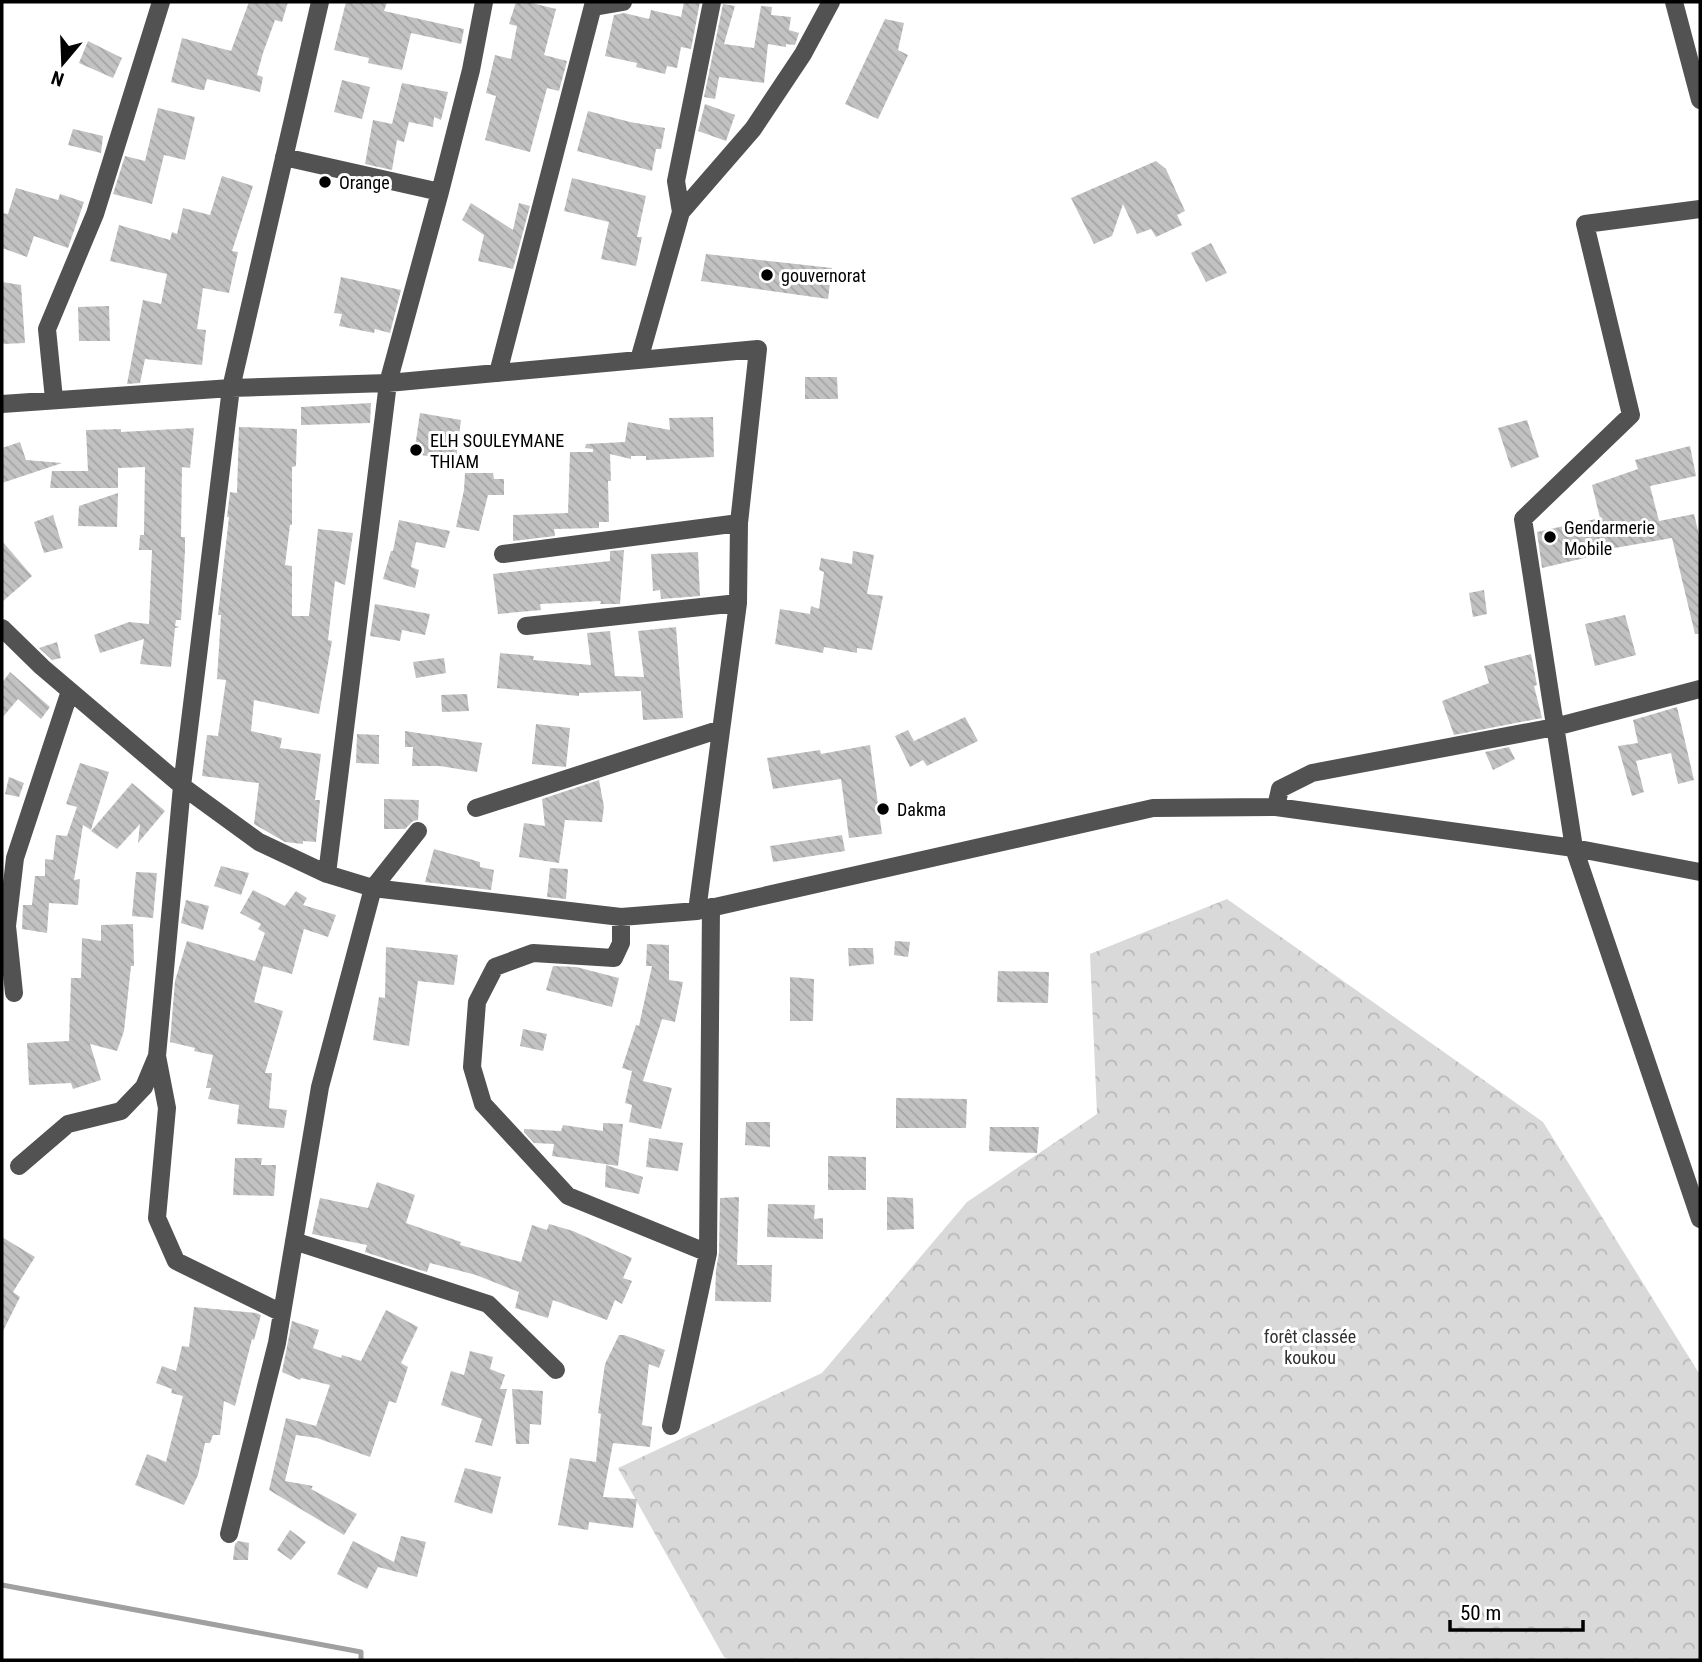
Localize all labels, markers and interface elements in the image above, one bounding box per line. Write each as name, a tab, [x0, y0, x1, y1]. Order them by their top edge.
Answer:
north arrow	[28, 28, 98, 98]
text: N	[48, 66, 67, 91]
place label: Orange	[339, 172, 390, 193]
marker: Orange	[317, 174, 333, 190]
place label: gouvernorat	[781, 265, 866, 286]
marker: gouvernorat	[759, 267, 775, 283]
place label: ELH SOULEYMANE THIAM	[430, 430, 564, 472]
marker: ELH SOULEYMANE THIAM	[408, 442, 424, 458]
place label: Gendarmerie Mobile	[1564, 517, 1655, 559]
marker: Gendarmerie Mobile	[1542, 529, 1558, 545]
place label: Dakma	[897, 799, 946, 820]
marker: Dakma	[875, 801, 891, 817]
park label: forêt classée koukou	[1264, 1326, 1356, 1368]
scale bar	[1450, 1588, 1583, 1632]
text: 50 m	[1460, 1601, 1501, 1625]

